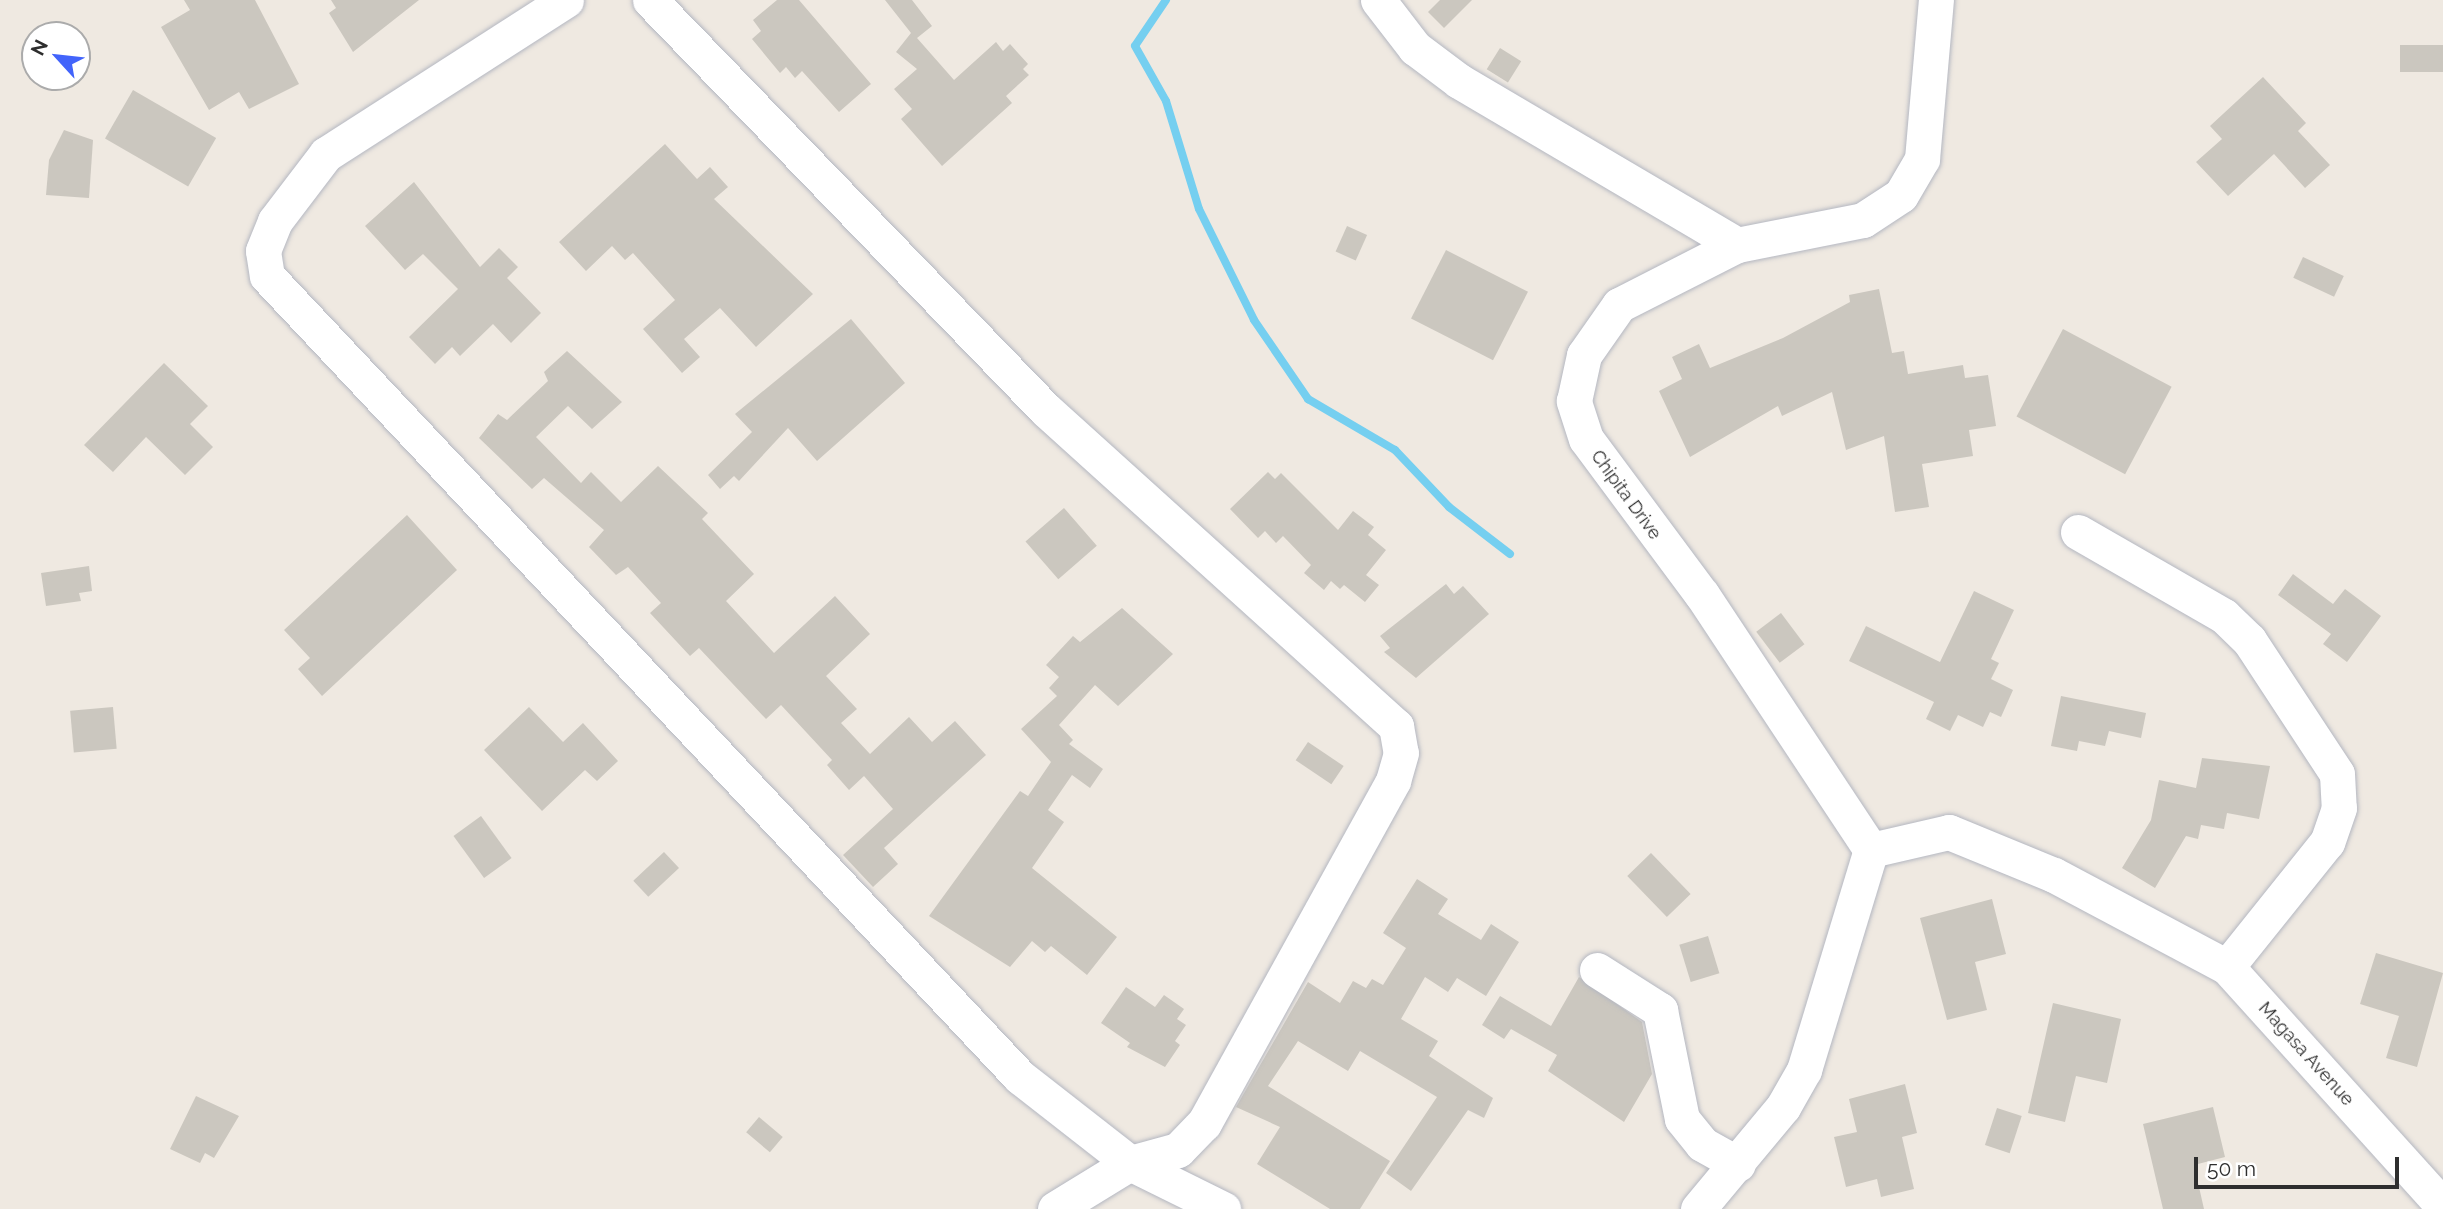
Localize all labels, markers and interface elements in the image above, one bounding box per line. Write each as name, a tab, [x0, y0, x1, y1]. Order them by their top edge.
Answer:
north arrow	[21, 21, 91, 91]
text: N	[26, 36, 52, 59]
street label: Chipita Drive	[1586, 446, 1666, 544]
street label: Magasa Avenue	[2254, 997, 2358, 1111]
scale bar	[2198, 1142, 2403, 1186]
text: 50 m	[2207, 1156, 2256, 1181]

